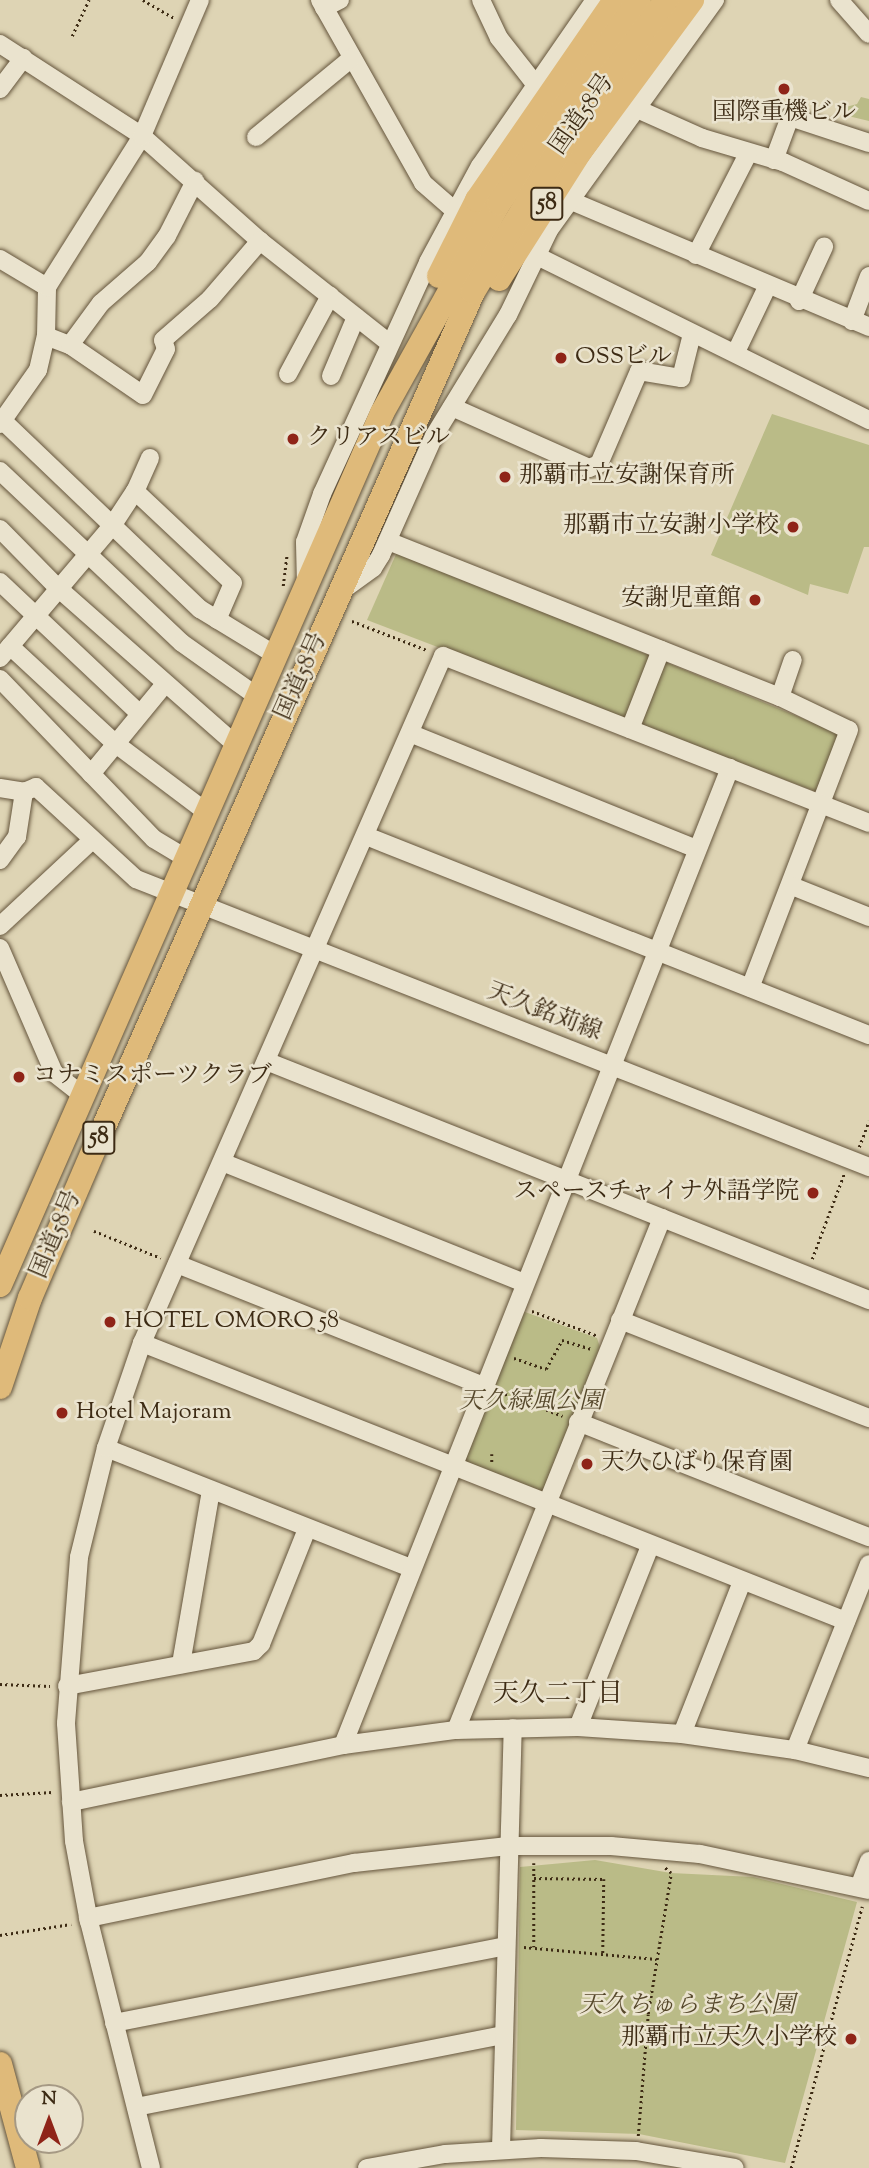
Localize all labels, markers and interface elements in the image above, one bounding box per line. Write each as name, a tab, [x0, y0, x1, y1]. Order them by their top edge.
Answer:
street label: 国道58号	[545, 69, 621, 161]
marker: 国際重機ビル	[776, 81, 792, 97]
place label: 国際重機ビル	[712, 100, 856, 128]
road number: 58	[530, 184, 564, 224]
place label: OSSビル	[575, 344, 672, 372]
marker: OSSビル	[553, 350, 569, 366]
place label: クリアスビル	[307, 425, 451, 453]
marker: クリアスビル	[285, 431, 301, 447]
place label: 那覇市立安謝保育所	[519, 463, 735, 491]
marker: 那覇市立安謝保育所	[497, 469, 513, 485]
place label: 那覇市立安謝小学校	[563, 513, 779, 541]
marker: 那覇市立安謝小学校	[785, 519, 801, 535]
place label: 安謝児童館	[621, 586, 741, 614]
marker: 安謝児童館	[747, 592, 763, 608]
street label: 国道58号	[270, 629, 334, 725]
street label: 天久銘苅線	[483, 978, 605, 1048]
place label: コナミスポーツクラブ	[33, 1063, 273, 1091]
marker: コナミスポーツクラブ	[11, 1069, 27, 1085]
road number: 58	[82, 1119, 116, 1158]
place label: スペースチャイナ外語学院	[511, 1179, 799, 1207]
marker: スペースチャイナ外語学院	[805, 1185, 821, 1201]
street label: 国道58号	[26, 1187, 88, 1283]
place label: HOTEL OMORO 58	[124, 1308, 339, 1336]
marker: HOTEL OMORO 58	[102, 1314, 118, 1330]
park label: 天久緑風公園	[459, 1389, 603, 1417]
place label: Hotel Majoram	[76, 1399, 232, 1427]
marker: Hotel Majoram	[54, 1405, 70, 1421]
place label: 天久ひばり保育園	[601, 1450, 793, 1478]
marker: 天久ひばり保育園	[579, 1456, 595, 1472]
district label: 天久二丁目	[493, 1679, 623, 1711]
park label: 天久ちゅらまち公園	[579, 1993, 795, 2021]
place label: 那覇市立天久小学校	[621, 2025, 837, 2053]
marker: 那覇市立天久小学校	[843, 2031, 859, 2047]
north arrow	[14, 2084, 84, 2154]
text: N	[41, 2086, 57, 2113]

